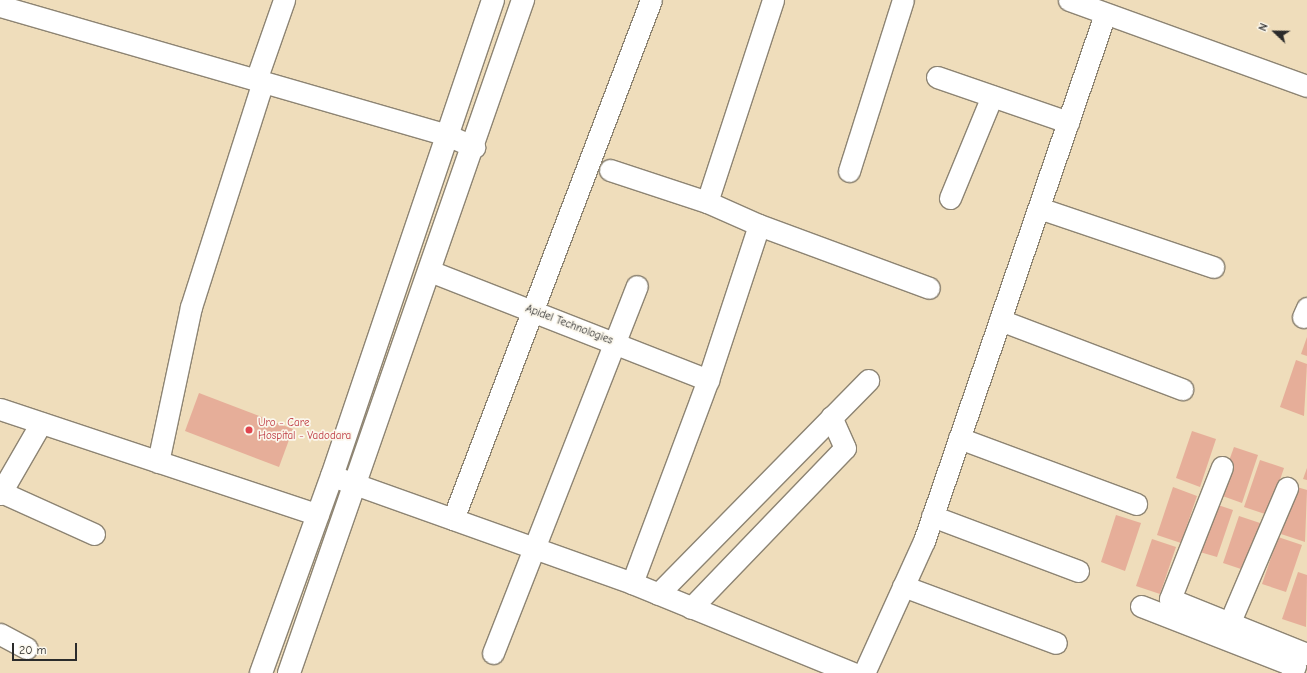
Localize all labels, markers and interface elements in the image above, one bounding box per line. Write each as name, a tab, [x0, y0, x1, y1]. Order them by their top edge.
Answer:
north arrow	[1255, 12, 1295, 52]
text: N	[1256, 22, 1271, 33]
street label: Apidel Technologies	[524, 302, 614, 348]
place label: Uro - Care Hospital - Vadodara	[258, 417, 351, 443]
marker: Uro - Care Hospital - Vadodara	[243, 424, 255, 436]
scale bar	[14, 635, 79, 661]
text: 20 m	[19, 643, 47, 657]

